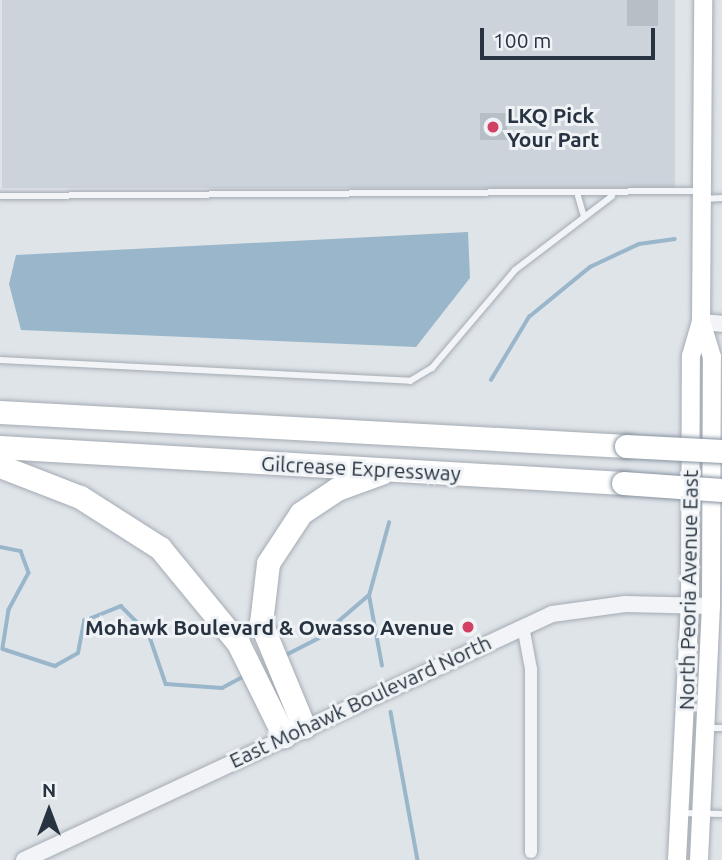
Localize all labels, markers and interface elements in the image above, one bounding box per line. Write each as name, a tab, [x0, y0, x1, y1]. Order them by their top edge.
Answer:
scale bar	[484, 14, 659, 58]
text: 100 m	[493, 28, 551, 52]
place label: LKQ Pick Your Part	[507, 102, 599, 152]
marker: LKQ Pick Your Part	[485, 119, 501, 135]
street label: Gilcrease Expressway	[261, 450, 461, 486]
street label: North Peoria Avenue East	[673, 470, 703, 710]
place label: Mohawk Boulevard & Owasso Avenue	[85, 614, 454, 640]
marker: Mohawk Boulevard & Owasso Avenue	[460, 619, 476, 635]
street label: East Mohawk Boulevard North	[225, 629, 495, 773]
north arrow	[14, 776, 84, 846]
text: N	[42, 779, 56, 801]

